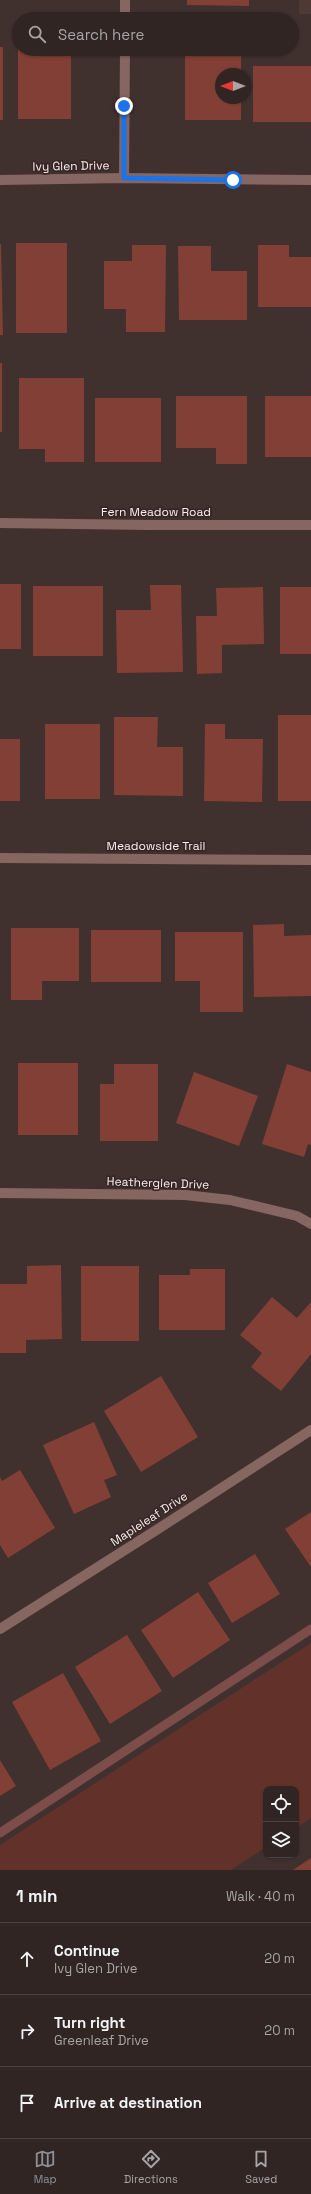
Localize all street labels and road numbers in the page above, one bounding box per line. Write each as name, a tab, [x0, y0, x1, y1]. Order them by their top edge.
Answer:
street label: Ivy Glen Drive	[32, 157, 110, 175]
street label: Fern Meadow Road	[101, 504, 211, 520]
street label: Meadowside Trail	[107, 838, 205, 854]
street label: Heatherglen Drive	[106, 1173, 210, 1193]
street label: Mapleleaf Drive	[107, 1488, 191, 1550]

